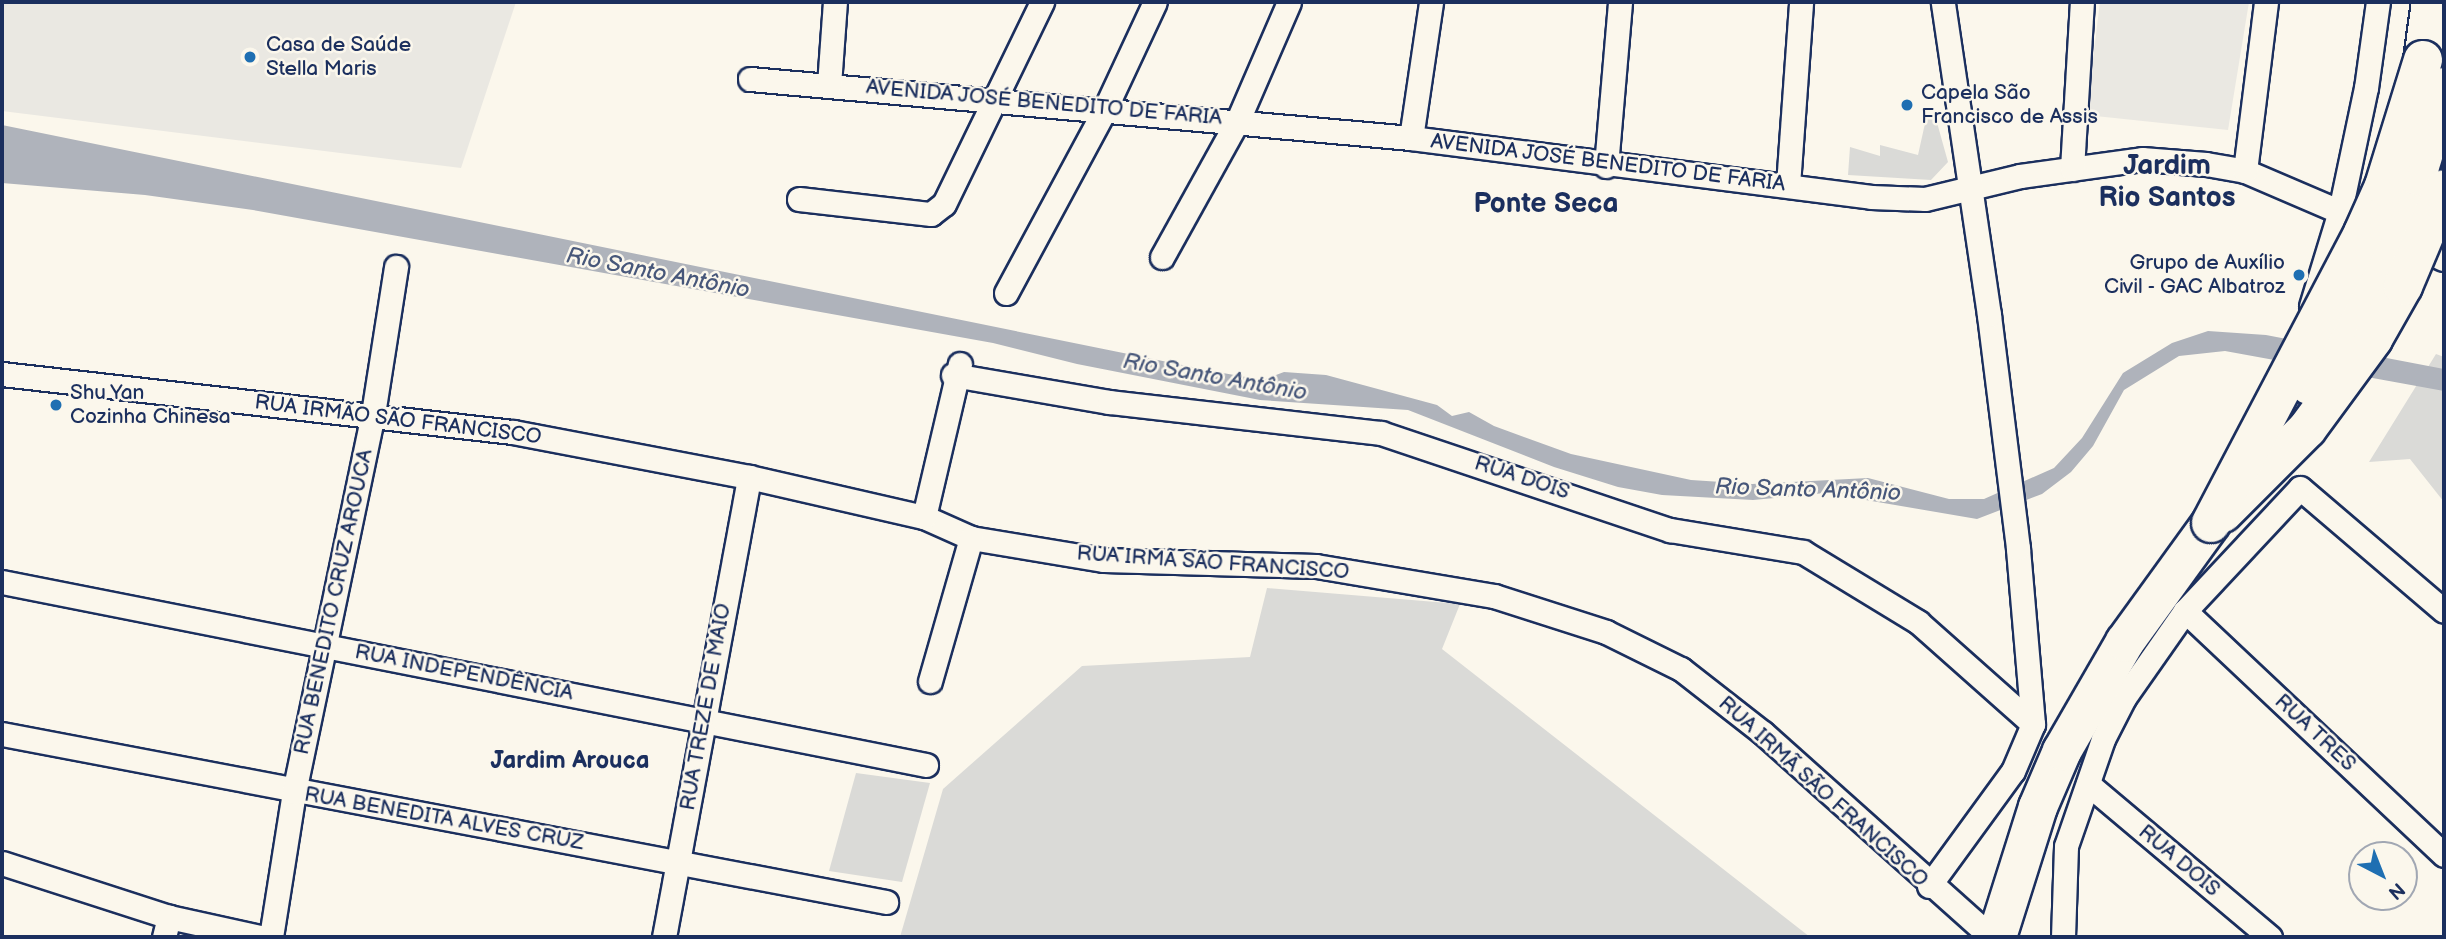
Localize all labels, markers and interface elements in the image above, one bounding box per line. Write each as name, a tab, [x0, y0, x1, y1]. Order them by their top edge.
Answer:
place label: Casa de Saúde Stella Maris	[266, 32, 412, 82]
marker: Casa de Saúde Stella Maris	[240, 47, 260, 67]
street label: AVENIDA JOSÉ BENEDITO DE FARIA	[865, 75, 1223, 131]
place label: Capela São Francisco de Assis	[1921, 80, 2098, 130]
marker: Capela São Francisco de Assis	[1899, 97, 1915, 113]
street label: AVENIDA JOSÉ BENEDITO DE FARIA	[1429, 129, 1787, 197]
district label: Jardim Rio Santos	[2099, 149, 2235, 215]
district label: Ponte Seca	[1474, 187, 1618, 221]
water label: Rio Santo Antônio	[564, 242, 752, 304]
place label: Grupo de Auxílio Civil - GAC Albatroz	[2102, 250, 2285, 300]
marker: Grupo de Auxílio Civil - GAC Albatroz	[2291, 267, 2307, 283]
water label: Rio Santo Antônio	[1121, 347, 1309, 407]
place label: Shu Yan Cozinha Chinesa	[70, 380, 231, 430]
street label: RUA IRMÃO SÃO FRANCISCO	[253, 390, 543, 450]
marker: Shu Yan Cozinha Chinesa	[48, 397, 64, 413]
street label: RUA BENEDITO CRUZ AROUCA	[289, 447, 379, 757]
street label: RUA DOIS	[1471, 451, 1573, 505]
water label: Rio Santo Antônio	[1714, 473, 1902, 507]
street label: RUA IRMÃ SÃO FRANCISCO	[1076, 541, 1350, 585]
street label: RUA TREZE DE MAIO	[675, 601, 737, 813]
street label: RUA INDEPENDÊNCIA	[353, 639, 575, 707]
street label: RUA TRES	[2269, 689, 2361, 777]
street label: RUA IRMÃ SÃO FRANCISCO	[1713, 691, 1933, 893]
district label: Jardim Arouca	[491, 747, 649, 775]
street label: RUA BENEDITA ALVES CRUZ	[302, 782, 586, 856]
street label: RUA DOIS	[2133, 820, 2225, 902]
north arrow	[2348, 841, 2418, 911]
text: N	[2383, 877, 2409, 904]

